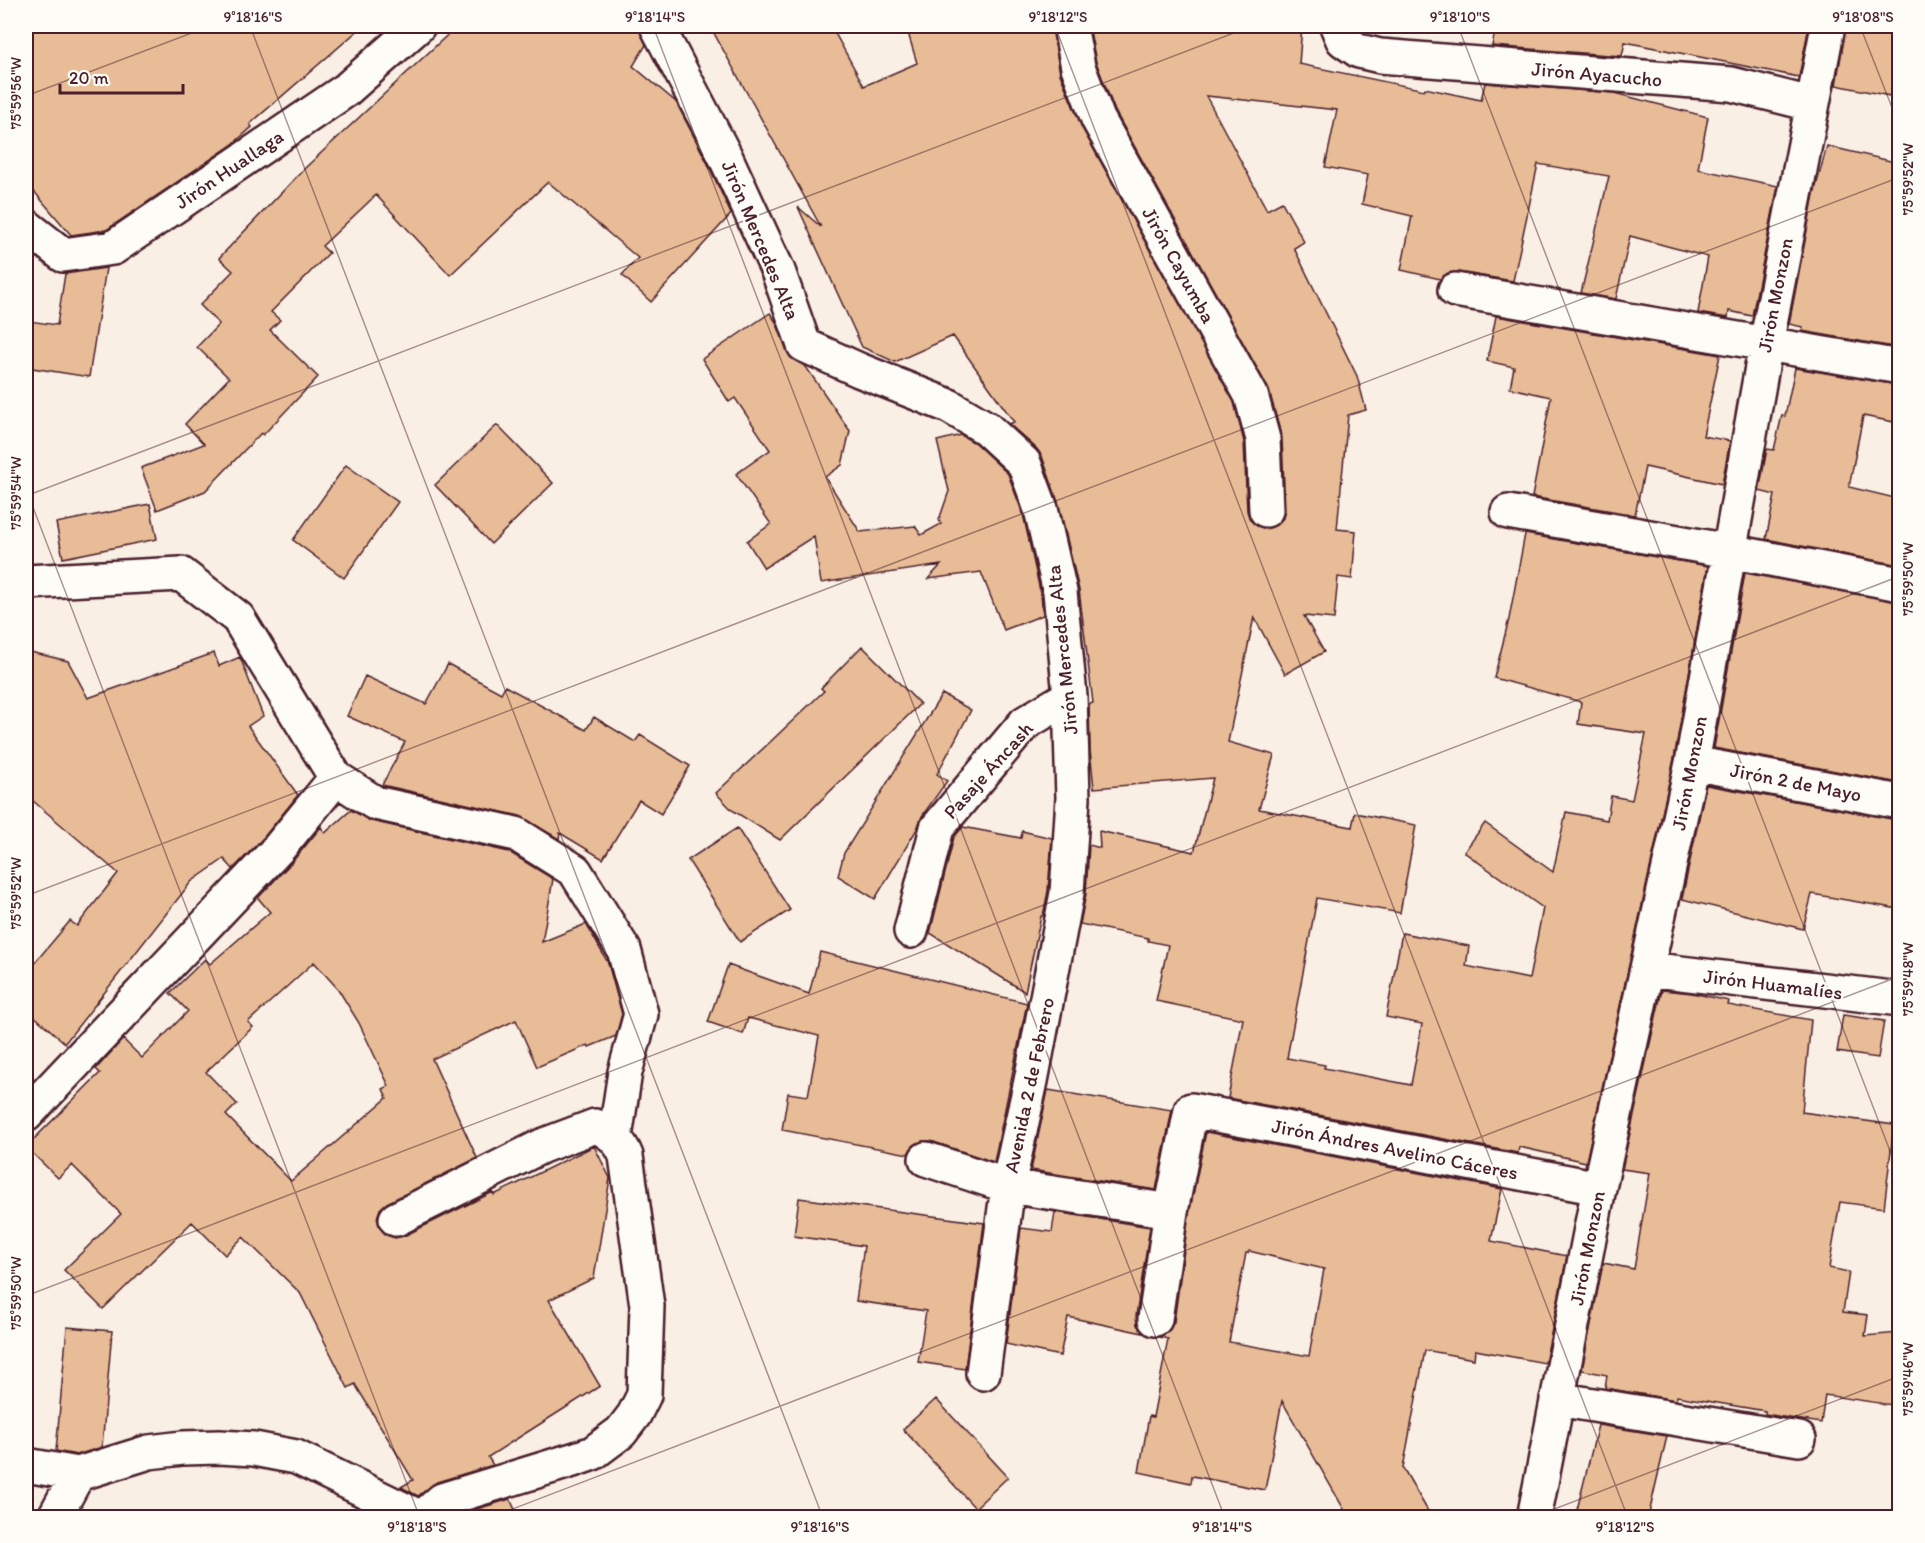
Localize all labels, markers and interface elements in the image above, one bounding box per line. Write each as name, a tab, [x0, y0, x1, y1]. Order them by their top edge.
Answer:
text: 9°18'16"S	[223, 8, 283, 26]
text: 9°18'14"S	[625, 8, 685, 26]
text: 9°18'12"S	[1029, 8, 1088, 26]
text: 9°18'10"S	[1430, 8, 1490, 26]
text: 9°18'08"S	[1832, 8, 1894, 26]
street label: Jirón Ayacucho	[1531, 56, 1663, 92]
text: 75°59'56"W	[7, 57, 25, 129]
scale bar	[60, 57, 183, 95]
text: 20 m	[69, 67, 109, 89]
street label: Jirón Huallaga	[170, 124, 288, 214]
text: 75°59'52"W	[1899, 143, 1917, 215]
street label: Jirón Mercedes Alta	[717, 157, 805, 323]
street label: Jirón Cayumba	[1137, 203, 1221, 328]
street label: Jirón Monzon	[1752, 235, 1798, 354]
text: 75°59'54"W	[7, 456, 25, 530]
text: 75°59'50"W	[1899, 542, 1917, 616]
street label: Jirón Mercedes Alta	[1041, 564, 1083, 736]
street label: Jirón Monzon	[1666, 713, 1712, 832]
street label: Pasaje Áncash	[938, 716, 1038, 824]
street label: Jirón 2 de Mayo	[1728, 758, 1864, 806]
text: 75°59'52"W	[7, 857, 25, 929]
text: 75°59'48"W	[1899, 942, 1917, 1016]
street label: Jirón Huamalíes	[1702, 964, 1844, 1004]
street label: Avenida 2 de Febrero	[999, 995, 1059, 1175]
street label: Jirón Ándres Avelino Cáceres	[1270, 1113, 1520, 1185]
street label: Jirón Monzon	[1564, 1188, 1610, 1307]
text: 75°59'50"W	[7, 1256, 25, 1330]
text: 75°59'46"W	[1899, 1342, 1917, 1416]
text: 9°18'18"S	[387, 1518, 447, 1536]
text: 9°18'16"S	[790, 1518, 850, 1536]
text: 9°18'14"S	[1192, 1518, 1252, 1536]
text: 9°18'12"S	[1596, 1518, 1655, 1536]

